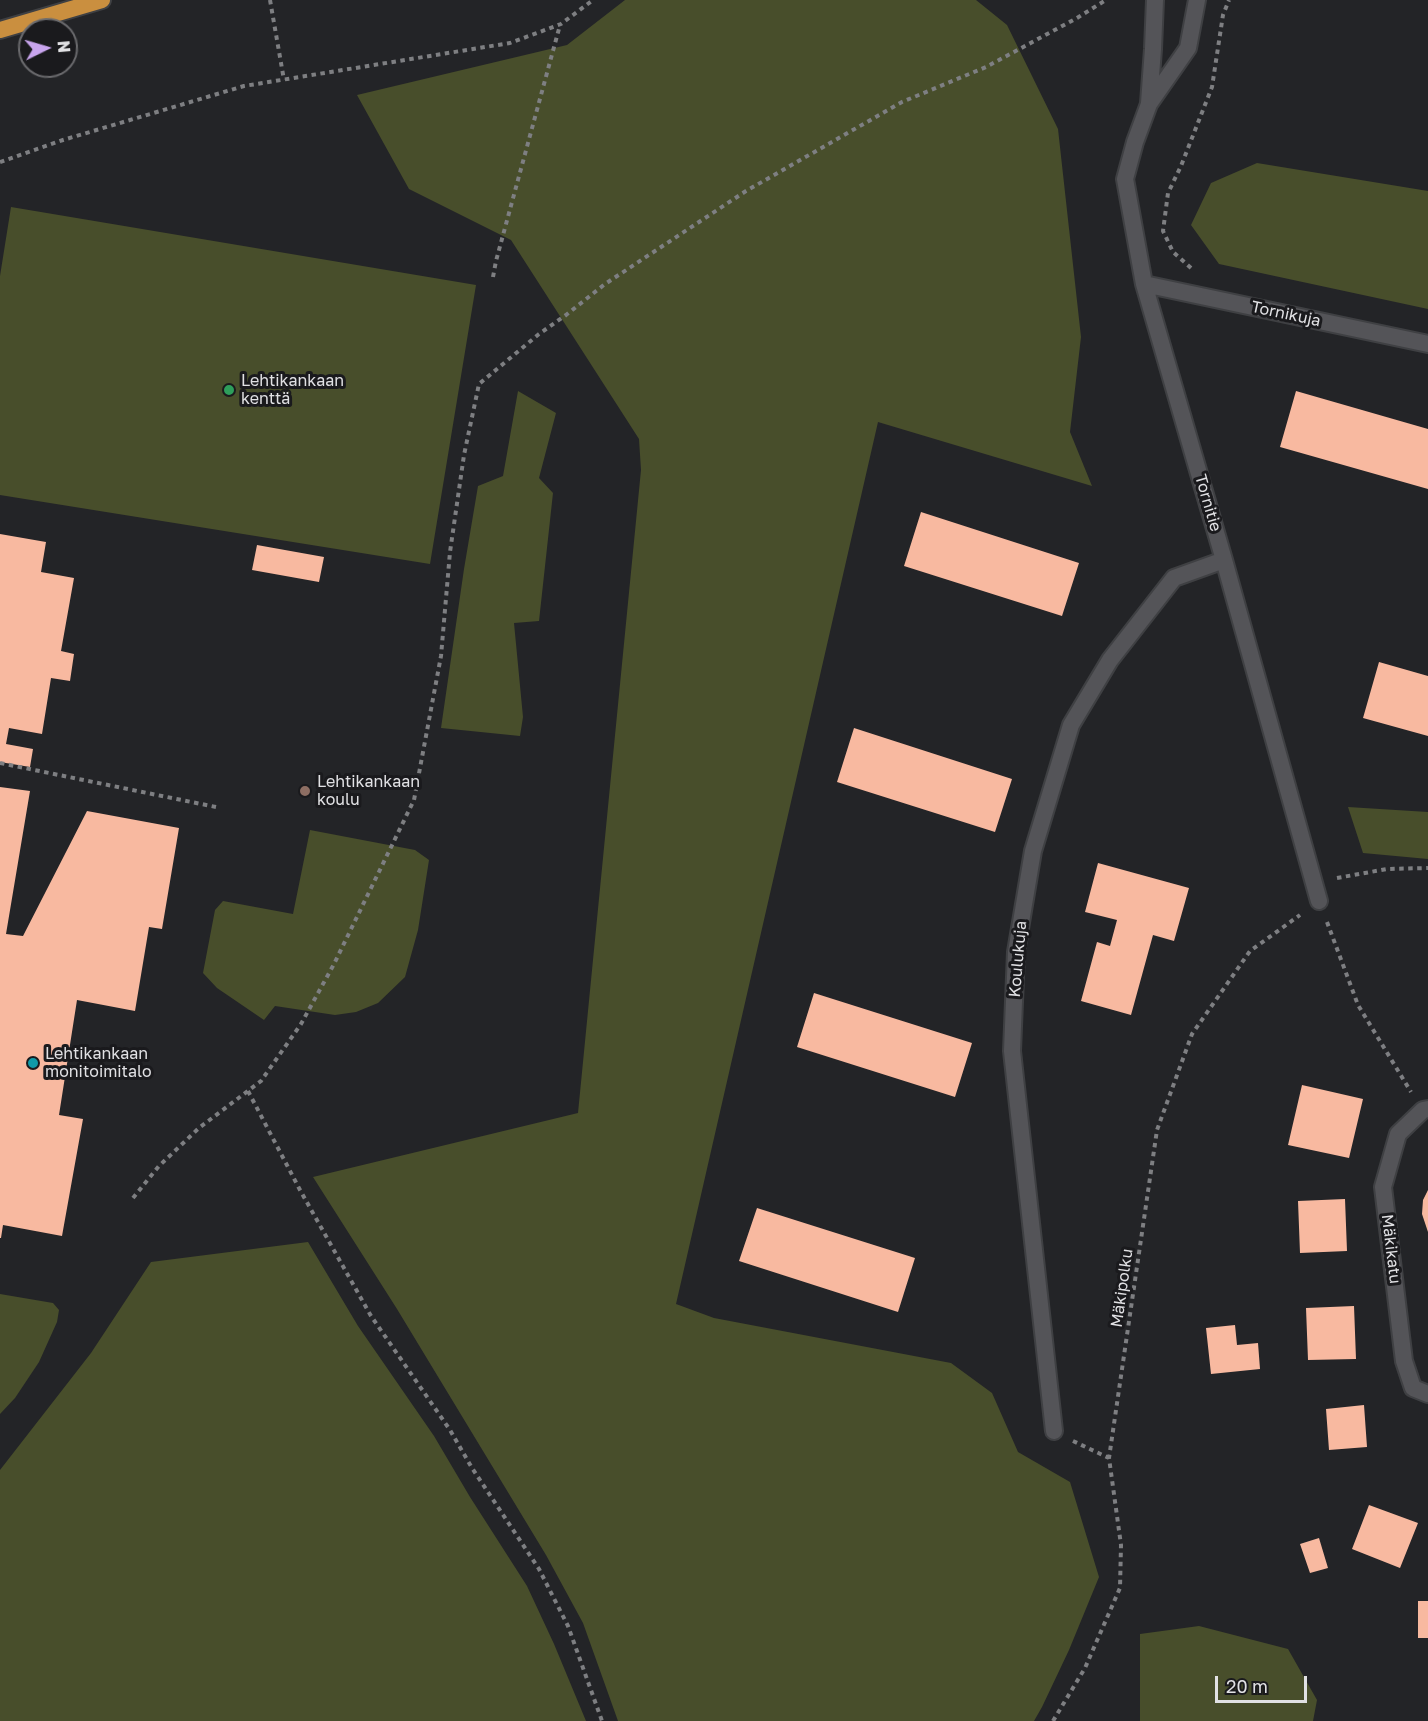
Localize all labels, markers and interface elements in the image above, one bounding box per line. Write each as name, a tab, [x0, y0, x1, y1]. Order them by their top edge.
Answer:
north arrow	[18, 18, 78, 78]
text: N	[53, 40, 74, 54]
street label: Tornikuja	[1250, 297, 1322, 331]
place label: Lehtikankaan kenttä	[241, 371, 344, 409]
marker: Lehtikankaan kenttä	[222, 383, 236, 397]
street label: Tornitie	[1191, 472, 1225, 534]
place label: Lehtikankaan koulu	[317, 772, 420, 810]
marker: Lehtikankaan koulu	[298, 784, 312, 798]
street label: Koulukuja	[1005, 920, 1031, 998]
place label: Lehtikankaan monitoimitalo	[45, 1044, 152, 1082]
marker: Lehtikankaan monitoimitalo	[26, 1056, 40, 1070]
street label: Mäkikatu	[1377, 1213, 1405, 1285]
street label: Mäkipolku	[1107, 1247, 1137, 1329]
scale bar	[1218, 1664, 1310, 1702]
text: 20 m	[1226, 1675, 1268, 1697]

